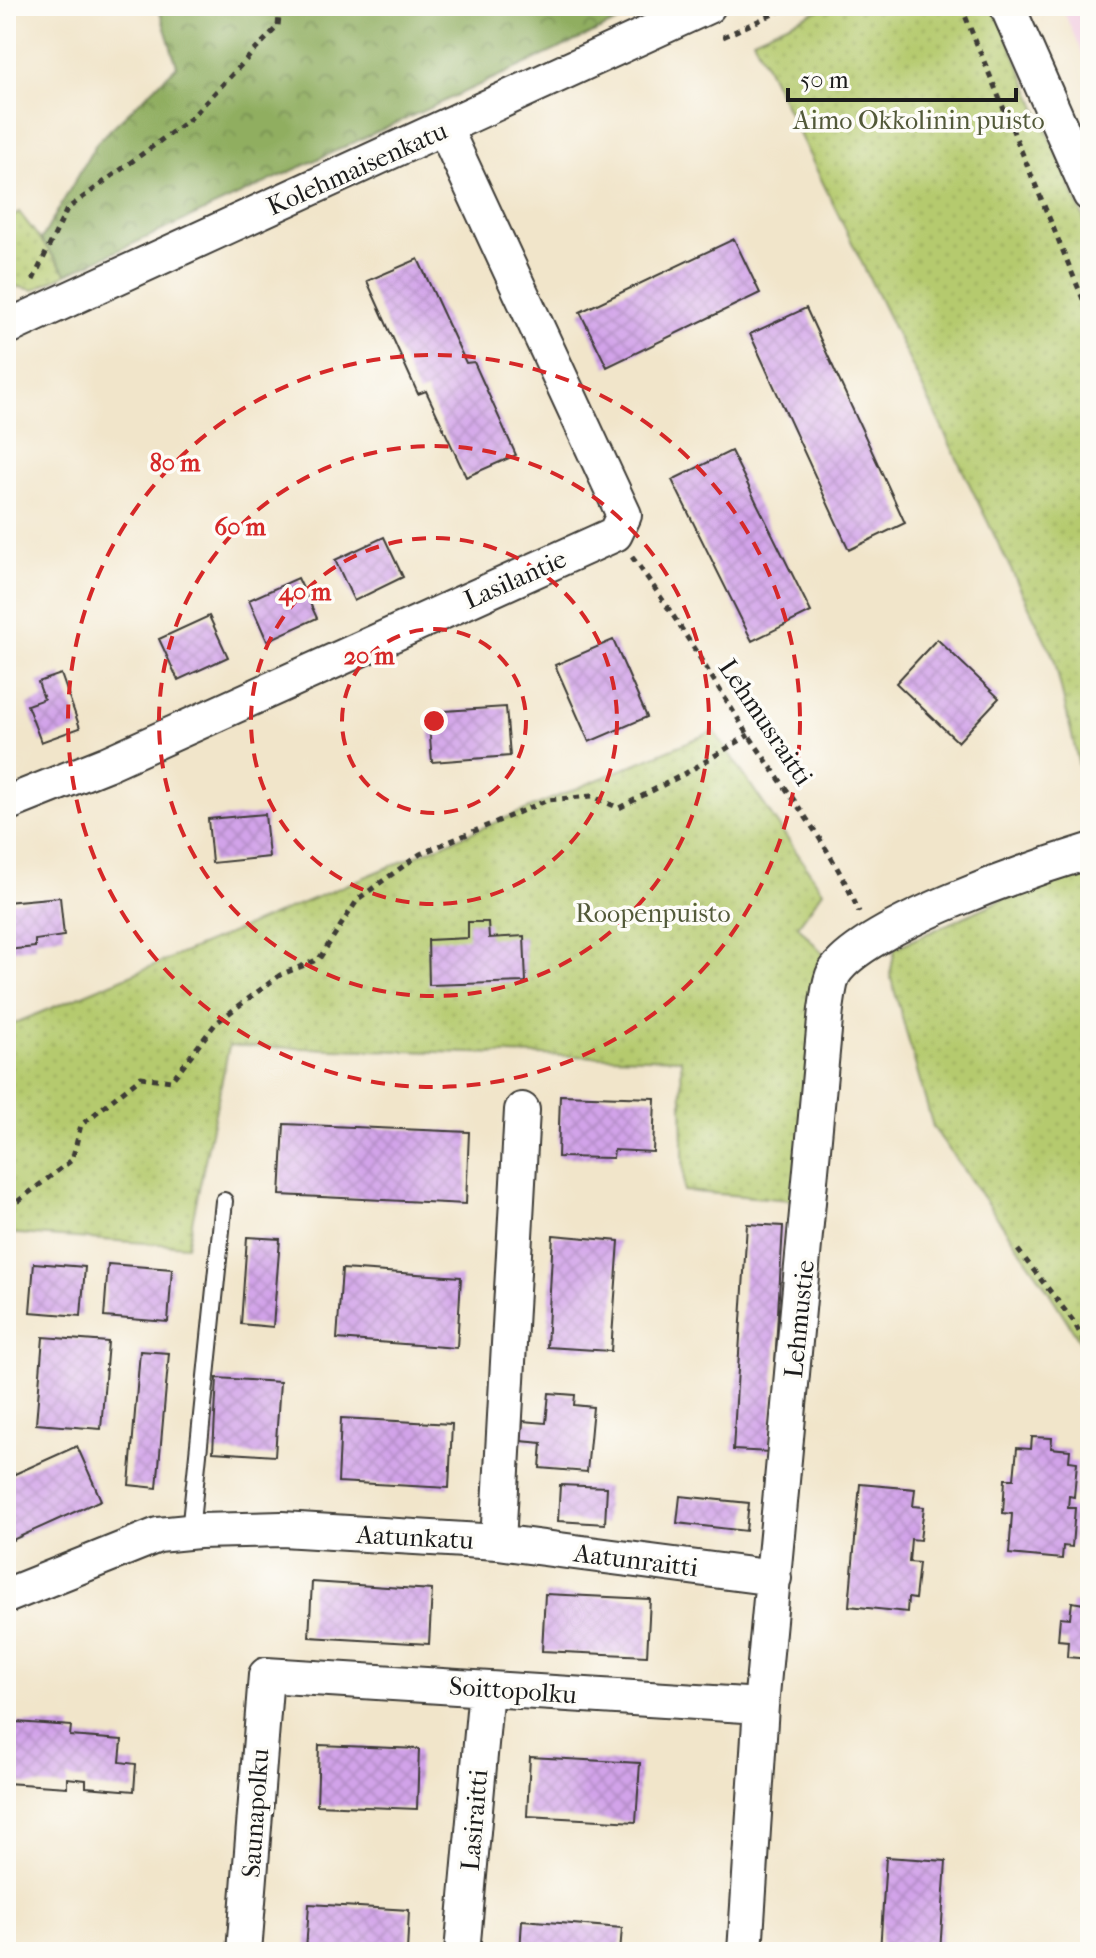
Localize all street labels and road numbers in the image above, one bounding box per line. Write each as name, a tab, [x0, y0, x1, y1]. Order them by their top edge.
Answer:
street label: Kolehmaisenkatu	[262, 115, 452, 222]
street label: Lasilantie	[459, 543, 571, 616]
street label: Lehmusraitti	[712, 653, 819, 792]
street label: Lehmustie	[778, 1258, 821, 1380]
street label: Aatunkatu	[355, 1519, 475, 1556]
street label: Aatunraitti	[571, 1537, 700, 1584]
street label: Soittopolku	[448, 1671, 578, 1710]
street label: Saunapolku	[236, 1747, 276, 1879]
street label: Lasiraitti	[455, 1768, 494, 1872]

